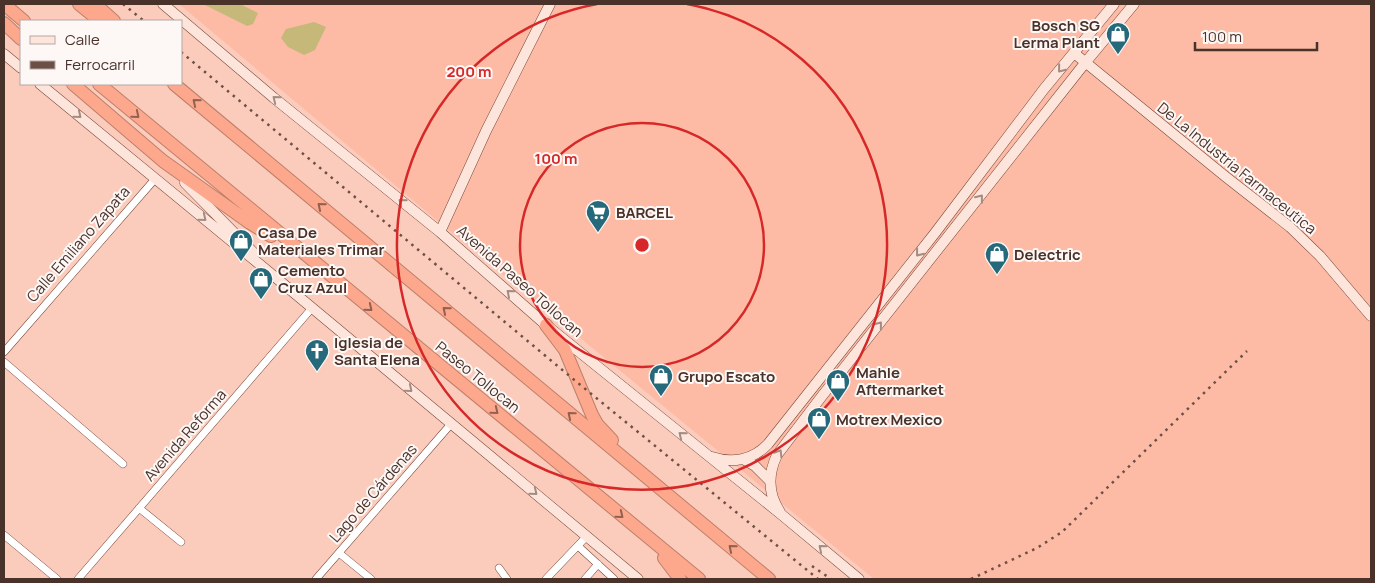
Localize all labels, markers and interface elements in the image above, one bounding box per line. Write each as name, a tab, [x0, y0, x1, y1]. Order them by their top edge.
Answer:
place label: Bosch SG Lerma Plant	[1014, 15, 1100, 53]
legend	[20, 20, 182, 85]
scale bar	[1195, 20, 1318, 52]
shop icon: Bosch SG Lerma Plant	[1105, 21, 1131, 55]
text: 100 m	[1202, 26, 1242, 47]
text: Calle	[65, 29, 100, 50]
text: Ferrocarril	[65, 54, 135, 75]
text: 200 m	[446, 61, 492, 82]
one-way arrow	[1057, 63, 1066, 72]
one-way arrow	[273, 97, 282, 105]
street label: De La Industria Farmaceutica	[1153, 97, 1321, 239]
one-way arrow	[193, 99, 202, 108]
one-way arrow	[72, 109, 81, 118]
one-way arrow	[131, 109, 140, 118]
text: 100 m	[535, 148, 577, 169]
street label: Calle Emiliano Zapata	[22, 181, 134, 307]
one-way arrow	[974, 194, 983, 204]
one-way arrow	[399, 199, 408, 207]
supermarket icon: BARCEL	[585, 199, 611, 233]
place label: BARCEL	[616, 202, 673, 223]
one-way arrow	[318, 203, 327, 212]
one-way arrow	[197, 212, 206, 220]
street label: Avenida Paseo Tollocan	[452, 220, 588, 342]
place label: Casa De Materiales Trimar	[258, 222, 384, 260]
shop icon: Casa De Materiales Trimar	[228, 228, 254, 262]
centre of rings	[633, 236, 651, 254]
shop icon: Delectric	[984, 241, 1010, 275]
place label: Delectric	[1014, 244, 1081, 265]
one-way arrow	[916, 247, 924, 256]
place label: Cemento Cruz Azul	[278, 260, 347, 298]
shop icon: Cemento Cruz Azul	[248, 266, 274, 300]
one-way arrow	[506, 289, 515, 298]
one-way arrow	[363, 303, 372, 311]
one-way arrow	[443, 308, 452, 316]
one-way arrow	[873, 322, 881, 331]
place label: Iglesia de Santa Elena	[334, 332, 420, 370]
street label: Paseo Tollocan	[431, 336, 525, 418]
church icon: Iglesia de Santa Elena	[304, 338, 330, 372]
place label: Mahle Aftermarket	[856, 362, 944, 400]
shop icon: Grupo Escato	[648, 363, 674, 397]
place label: Grupo Escato	[678, 366, 775, 387]
shop icon: Mahle Aftermarket	[825, 368, 851, 402]
one-way arrow	[403, 383, 412, 392]
street label: Avenida Reforma	[139, 384, 231, 486]
one-way arrow	[489, 406, 498, 415]
shop icon: Motrex Mexico	[806, 406, 832, 440]
place label: Motrex Mexico	[836, 409, 942, 430]
one-way arrow	[568, 412, 577, 420]
one-way arrow	[678, 431, 687, 440]
street label: Lago de Cárdenas	[324, 439, 422, 547]
one-way arrow	[773, 449, 782, 459]
one-way arrow	[528, 487, 537, 495]
one-way arrow	[614, 509, 623, 517]
one-way arrow	[728, 545, 737, 554]
one-way arrow	[818, 545, 827, 554]

